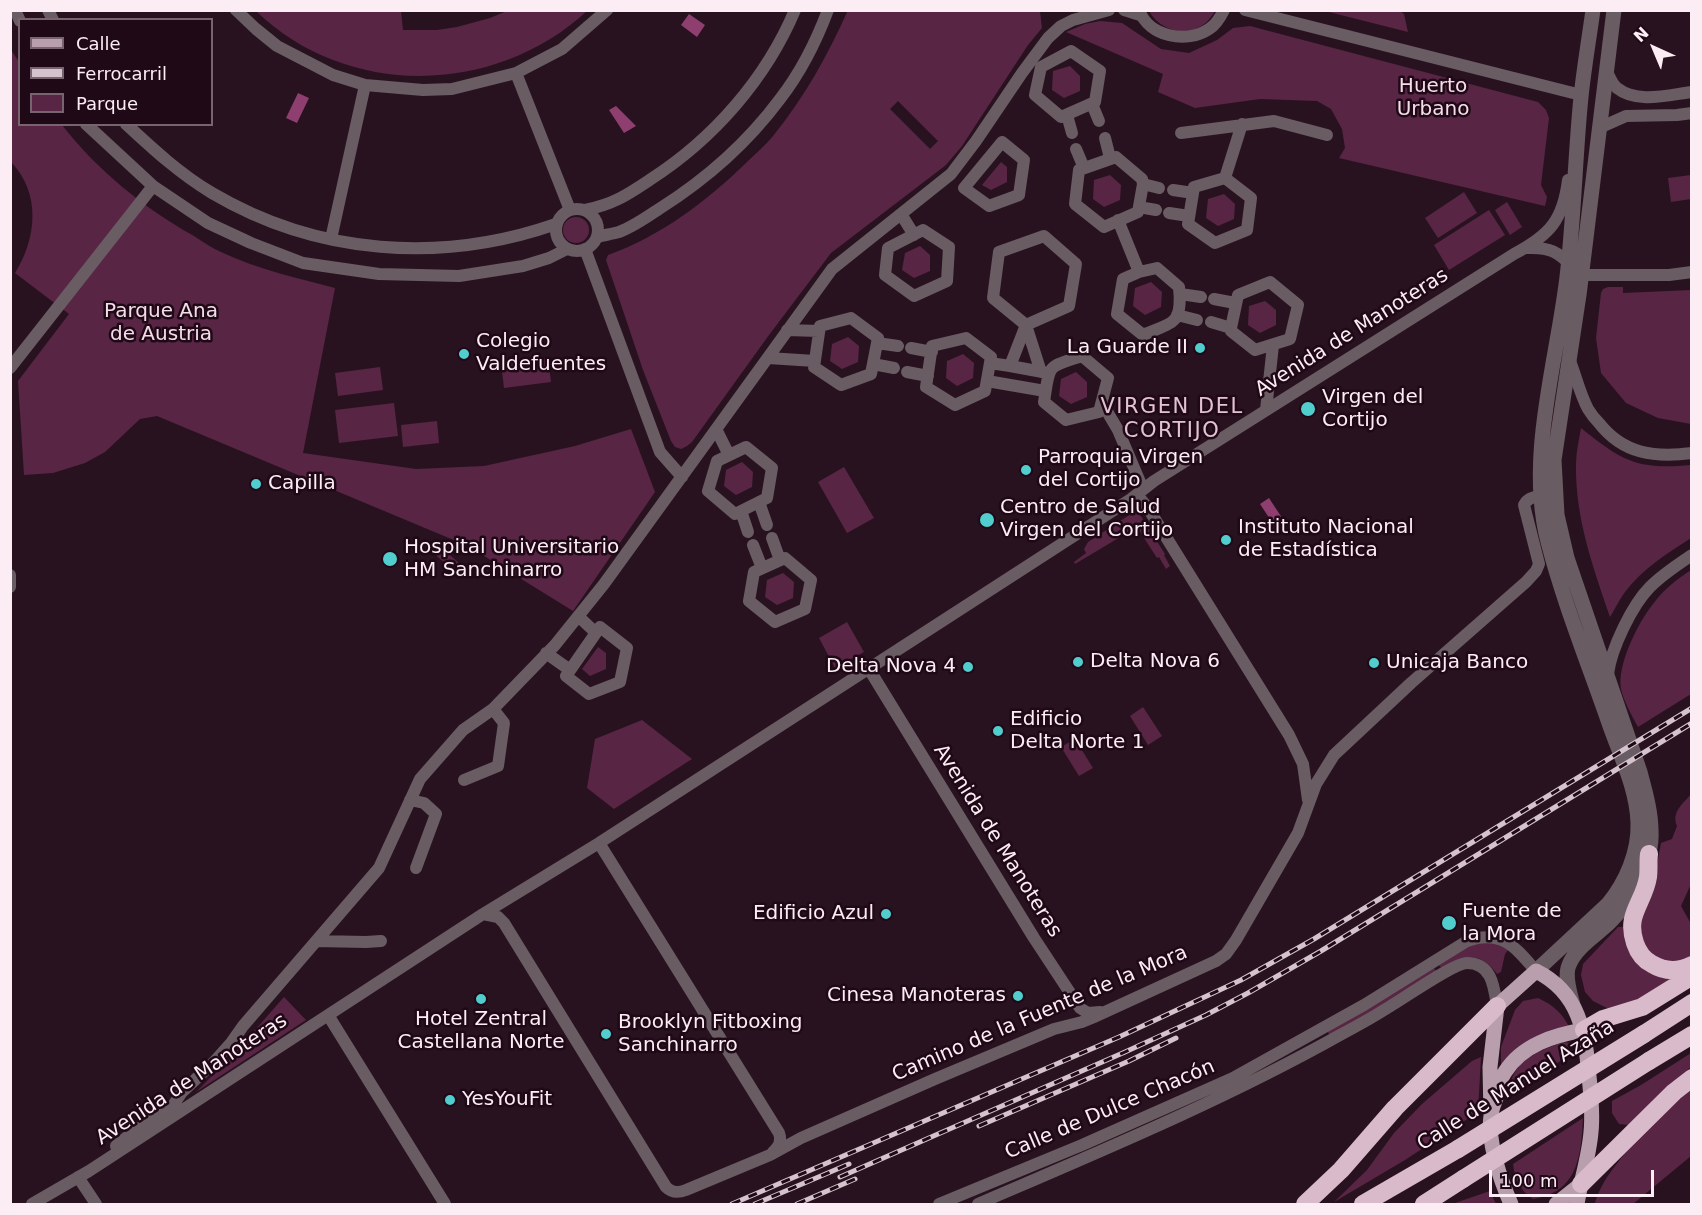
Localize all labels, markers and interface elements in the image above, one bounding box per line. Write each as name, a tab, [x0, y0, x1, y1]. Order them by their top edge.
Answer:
legend	[18, 18, 213, 126]
north arrow	[1624, 18, 1684, 78]
text: N	[1630, 23, 1653, 46]
text: Calle	[76, 33, 121, 54]
text: Ferrocarril	[76, 63, 167, 84]
park label: Huerto Urbano	[1397, 75, 1469, 122]
text: Parque	[76, 93, 138, 114]
street label: Avenida de Manoteras	[1251, 264, 1453, 402]
park label: Parque Ana de Austria	[104, 300, 218, 347]
place label: Colegio Valdefuentes	[476, 330, 606, 377]
place label: La Guarde II	[1067, 336, 1188, 360]
marker: La Guarde II	[1193, 341, 1207, 355]
marker: Colegio Valdefuentes	[457, 347, 471, 361]
place label: Virgen del Cortijo	[1322, 386, 1423, 433]
district label: VIRGEN DEL CORTIJO	[1100, 395, 1244, 445]
marker: Virgen del Cortijo	[1299, 400, 1317, 418]
place label: Parroquia Virgen del Cortijo	[1038, 446, 1203, 493]
marker: Parroquia Virgen del Cortijo	[1019, 463, 1033, 477]
place label: Capilla	[268, 472, 336, 496]
marker: Capilla	[249, 477, 263, 491]
place label: Centro de Salud Virgen del Cortijo	[1000, 496, 1173, 543]
marker: Centro de Salud Virgen del Cortijo	[978, 511, 996, 529]
place label: Instituto Nacional de Estadística	[1238, 516, 1414, 563]
marker: Instituto Nacional de Estadística	[1219, 533, 1233, 547]
place label: Hospital Universitario HM Sanchinarro	[404, 536, 619, 583]
marker: Hospital Universitario HM Sanchinarro	[381, 550, 399, 568]
place label: Delta Nova 6	[1090, 650, 1220, 674]
place label: Unicaja Banco	[1386, 651, 1528, 675]
place label: Delta Nova 4	[826, 655, 956, 679]
marker: Delta Nova 6	[1071, 655, 1085, 669]
marker: Unicaja Banco	[1367, 656, 1381, 670]
marker: Delta Nova 4	[961, 660, 975, 674]
place label: Edificio Delta Norte 1	[1010, 708, 1144, 755]
marker: Edificio Delta Norte 1	[991, 724, 1005, 738]
street label: Avenida de Manoteras	[928, 740, 1066, 942]
place label: Fuente de la Mora	[1462, 900, 1562, 947]
place label: Edificio Azul	[753, 902, 874, 926]
marker: Edificio Azul	[879, 907, 893, 921]
marker: Fuente de la Mora	[1440, 914, 1458, 932]
street label: Camino de la Fuente de la Mora	[889, 941, 1191, 1087]
place label: Cinesa Manoteras	[827, 984, 1006, 1008]
marker: Cinesa Manoteras	[1011, 989, 1025, 1003]
marker: Hotel Zentral Castellana Norte	[474, 992, 488, 1006]
place label: Hotel Zentral Castellana Norte	[397, 1008, 565, 1055]
street label: Avenida de Manoteras	[92, 1009, 292, 1151]
place label: Brooklyn Fitboxing Sanchinarro	[618, 1011, 803, 1058]
street label: Calle de Manuel Azaña	[1413, 1015, 1619, 1157]
marker: Brooklyn Fitboxing Sanchinarro	[599, 1027, 613, 1041]
street label: Calle de Dulce Chacón	[1002, 1055, 1218, 1165]
place label: YesYouFit	[462, 1088, 552, 1112]
marker: YesYouFit	[443, 1093, 457, 1107]
scale bar	[1492, 1158, 1657, 1196]
text: 100 m	[1500, 1170, 1558, 1191]

